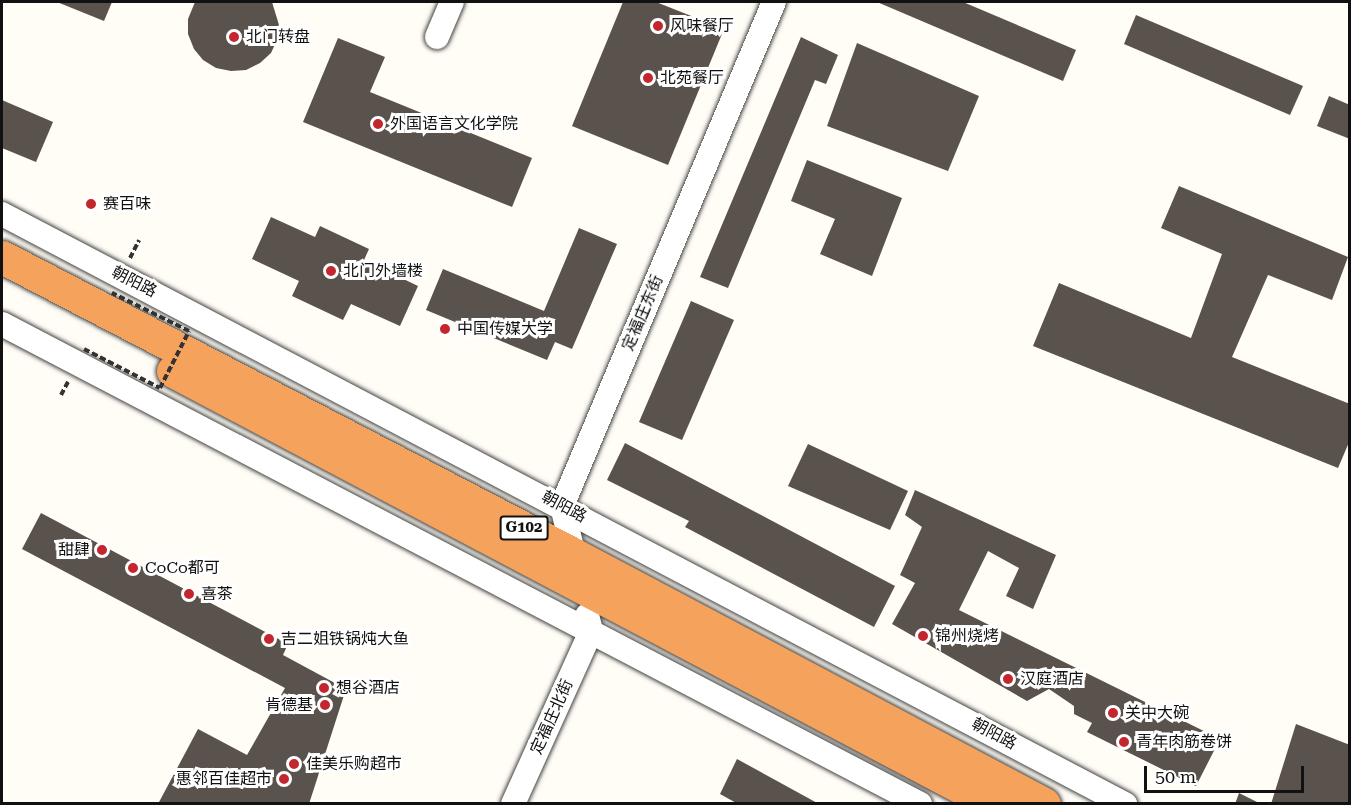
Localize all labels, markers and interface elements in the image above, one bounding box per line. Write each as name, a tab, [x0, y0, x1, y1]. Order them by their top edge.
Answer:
place label: 风味餐厅	[670, 16, 734, 36]
marker: 风味餐厅	[651, 19, 665, 33]
place label: 北门转盘	[246, 27, 310, 47]
marker: 北门转盘	[227, 30, 241, 44]
place label: 北苑餐厅	[660, 68, 724, 88]
marker: 北苑餐厅	[641, 71, 655, 85]
place label: 外国语言文化学院	[390, 114, 518, 134]
marker: 外国语言文化学院	[371, 117, 385, 131]
place label: 赛百味	[103, 194, 151, 214]
marker: 赛百味	[84, 197, 98, 211]
place label: 北门外墙楼	[343, 261, 423, 281]
street label: 朝阳路	[108, 263, 160, 301]
marker: 北门外墙楼	[324, 264, 338, 278]
street label: 定福庄东街	[619, 272, 667, 354]
place label: 中国传媒大学	[457, 319, 553, 339]
marker: 中国传媒大学	[438, 322, 452, 336]
street label: 朝阳路	[538, 487, 590, 527]
road number: G102	[498, 516, 550, 540]
place label: 甜肆	[58, 540, 90, 560]
marker: 甜肆	[95, 543, 109, 557]
place label: CoCo都可	[145, 558, 220, 578]
marker: CoCo都可	[126, 561, 140, 575]
place label: 喜茶	[201, 584, 233, 604]
marker: 喜茶	[182, 587, 196, 601]
place label: 锦州烧烤	[935, 626, 999, 646]
place label: 吉二姐铁锅炖大鱼	[281, 629, 409, 649]
marker: 锦州烧烤	[916, 629, 930, 643]
marker: 吉二姐铁锅炖大鱼	[262, 632, 276, 646]
place label: 汉庭酒店	[1020, 669, 1084, 689]
marker: 汉庭酒店	[1001, 672, 1015, 686]
street label: 定福庄北街	[527, 677, 577, 757]
place label: 想谷酒店	[336, 678, 400, 698]
marker: 想谷酒店	[317, 681, 331, 695]
place label: 肯德基	[265, 695, 313, 715]
marker: 肯德基	[318, 698, 332, 712]
place label: 关中大碗	[1125, 703, 1189, 723]
marker: 关中大碗	[1106, 706, 1120, 720]
street label: 朝阳路	[968, 714, 1020, 754]
place label: 青年肉筋卷饼	[1136, 732, 1232, 752]
marker: 青年肉筋卷饼	[1117, 735, 1131, 749]
place label: 佳美乐购超市	[306, 754, 402, 774]
scale bar	[1147, 754, 1308, 792]
marker: 佳美乐购超市	[287, 757, 301, 771]
text: 50 m	[1155, 766, 1196, 787]
place label: 惠邻百佳超市	[176, 769, 272, 789]
marker: 惠邻百佳超市	[277, 772, 291, 786]

